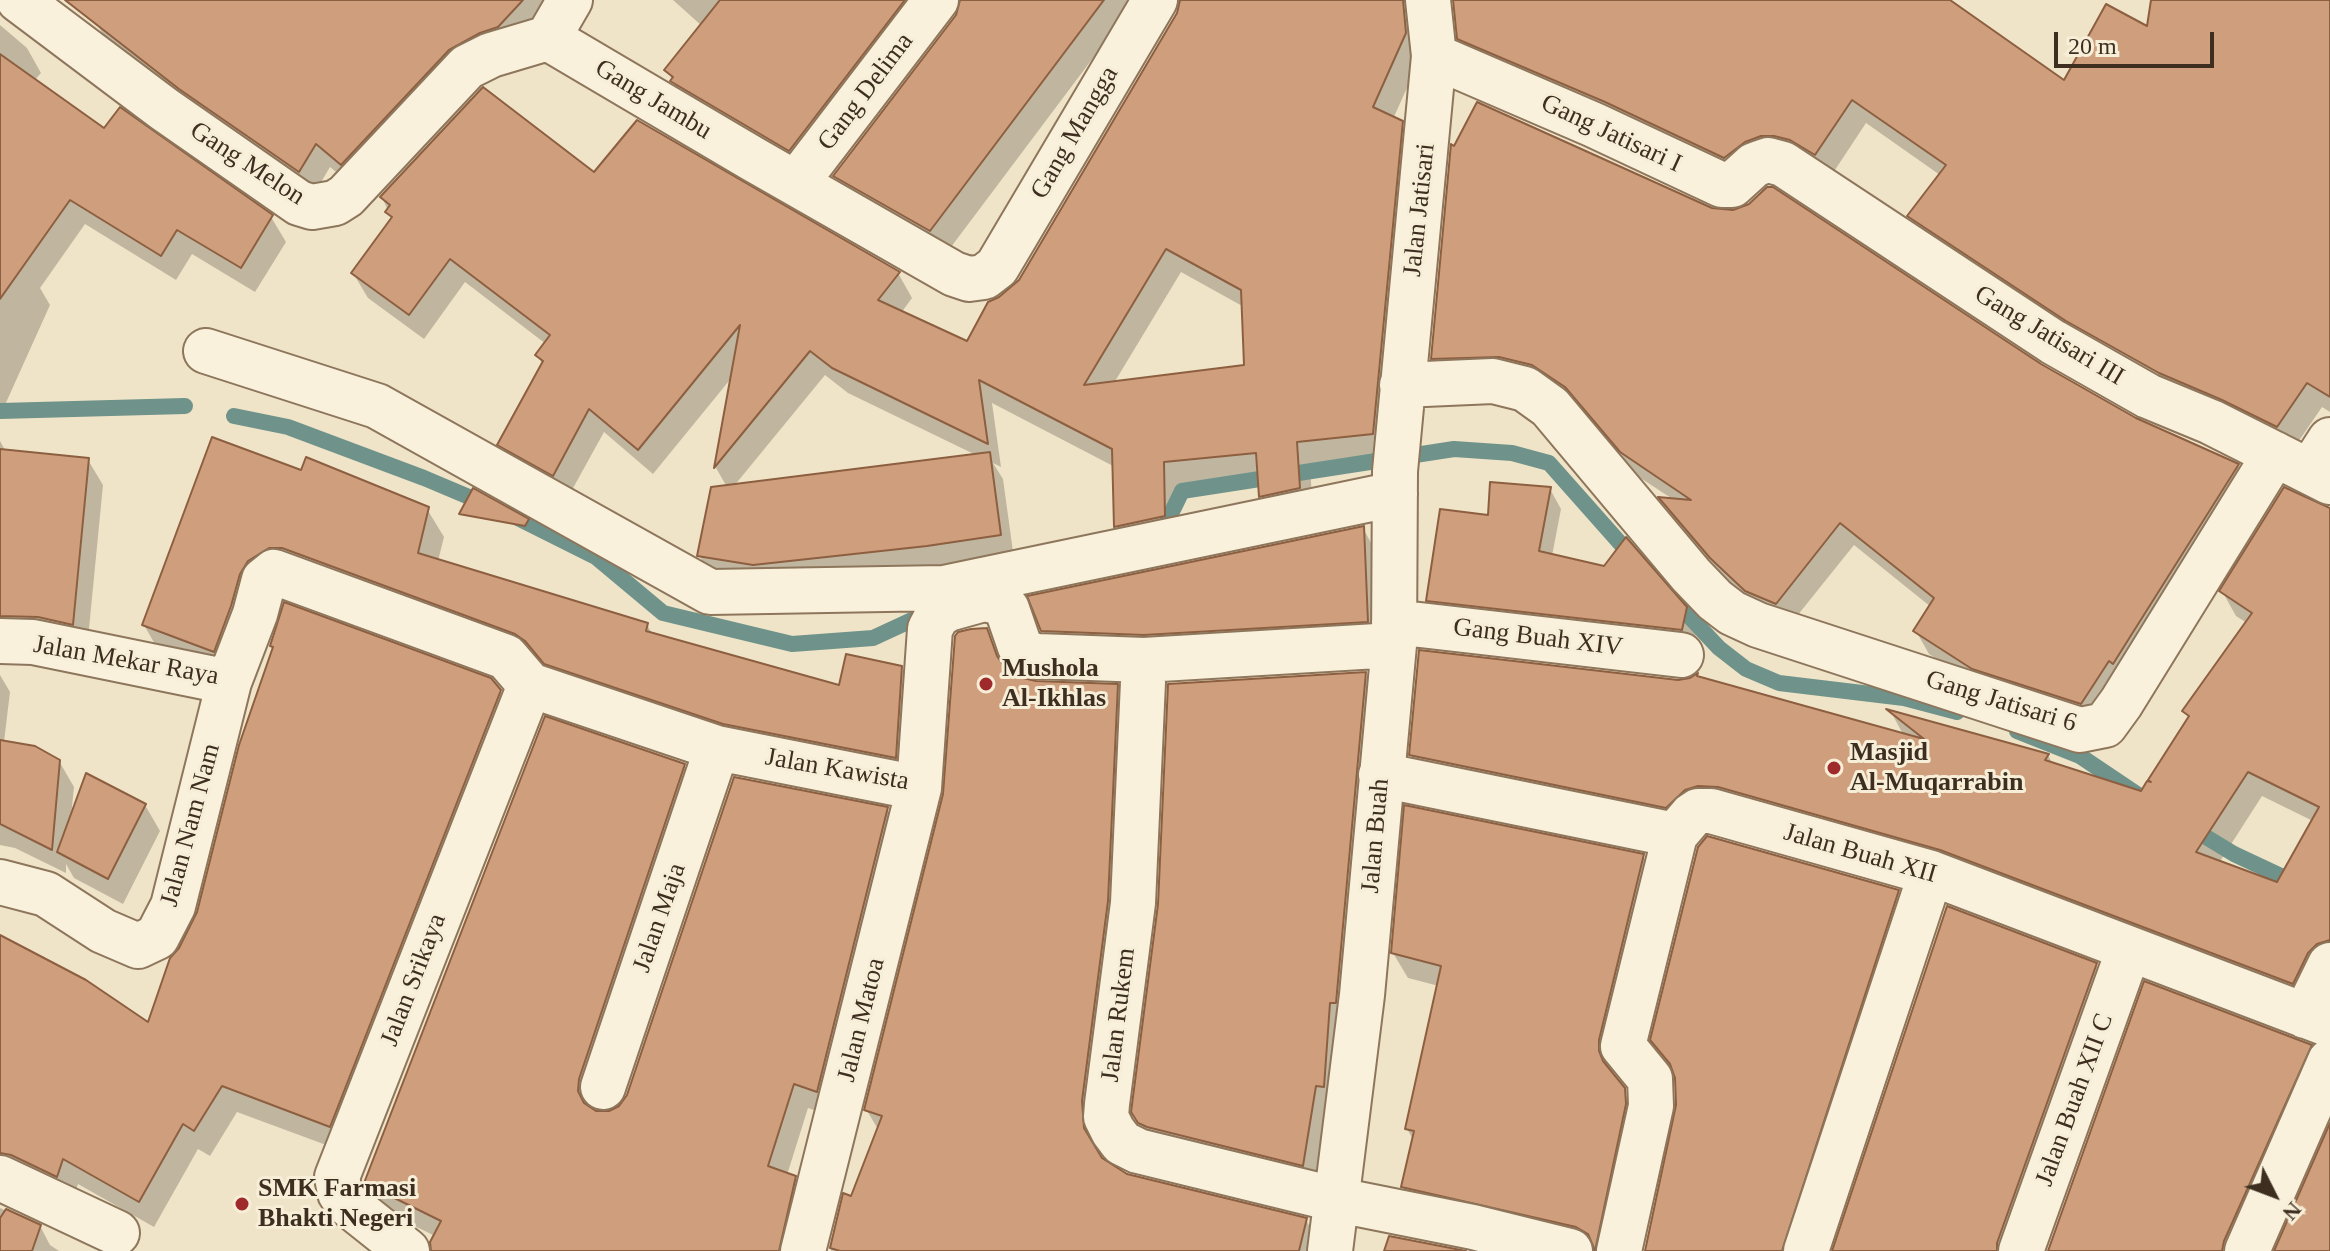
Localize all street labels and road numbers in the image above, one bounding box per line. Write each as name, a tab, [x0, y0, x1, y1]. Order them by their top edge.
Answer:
street label: Gang Delima	[812, 27, 920, 157]
street label: Gang Jambu	[589, 53, 717, 147]
street label: Gang Mangga	[1024, 61, 1126, 205]
street label: Gang Jatisari I	[1536, 88, 1686, 180]
street label: Gang Melon	[184, 115, 310, 213]
street label: Jalan Jatisari	[1398, 142, 1442, 278]
street label: Gang Jatisari III	[1969, 279, 2129, 393]
street label: Gang Buah XIV	[1452, 612, 1624, 664]
street label: Jalan Mekar Raya	[31, 629, 221, 693]
street label: Gang Jatisari 6	[1922, 664, 2080, 740]
street label: Jalan Nam Nam	[154, 740, 228, 910]
street label: Jalan Kawista	[763, 742, 911, 798]
street label: Jalan Buah	[1355, 777, 1397, 895]
street label: Jalan Buah XII	[1780, 817, 1940, 891]
street label: Jalan Maja	[627, 859, 693, 977]
street label: Jalan Srikaya	[374, 909, 454, 1051]
street label: Jalan Rukem	[1095, 946, 1143, 1084]
street label: Jalan Matoa	[832, 955, 892, 1085]
street label: Jalan Buah XII C	[2029, 1010, 2121, 1190]

